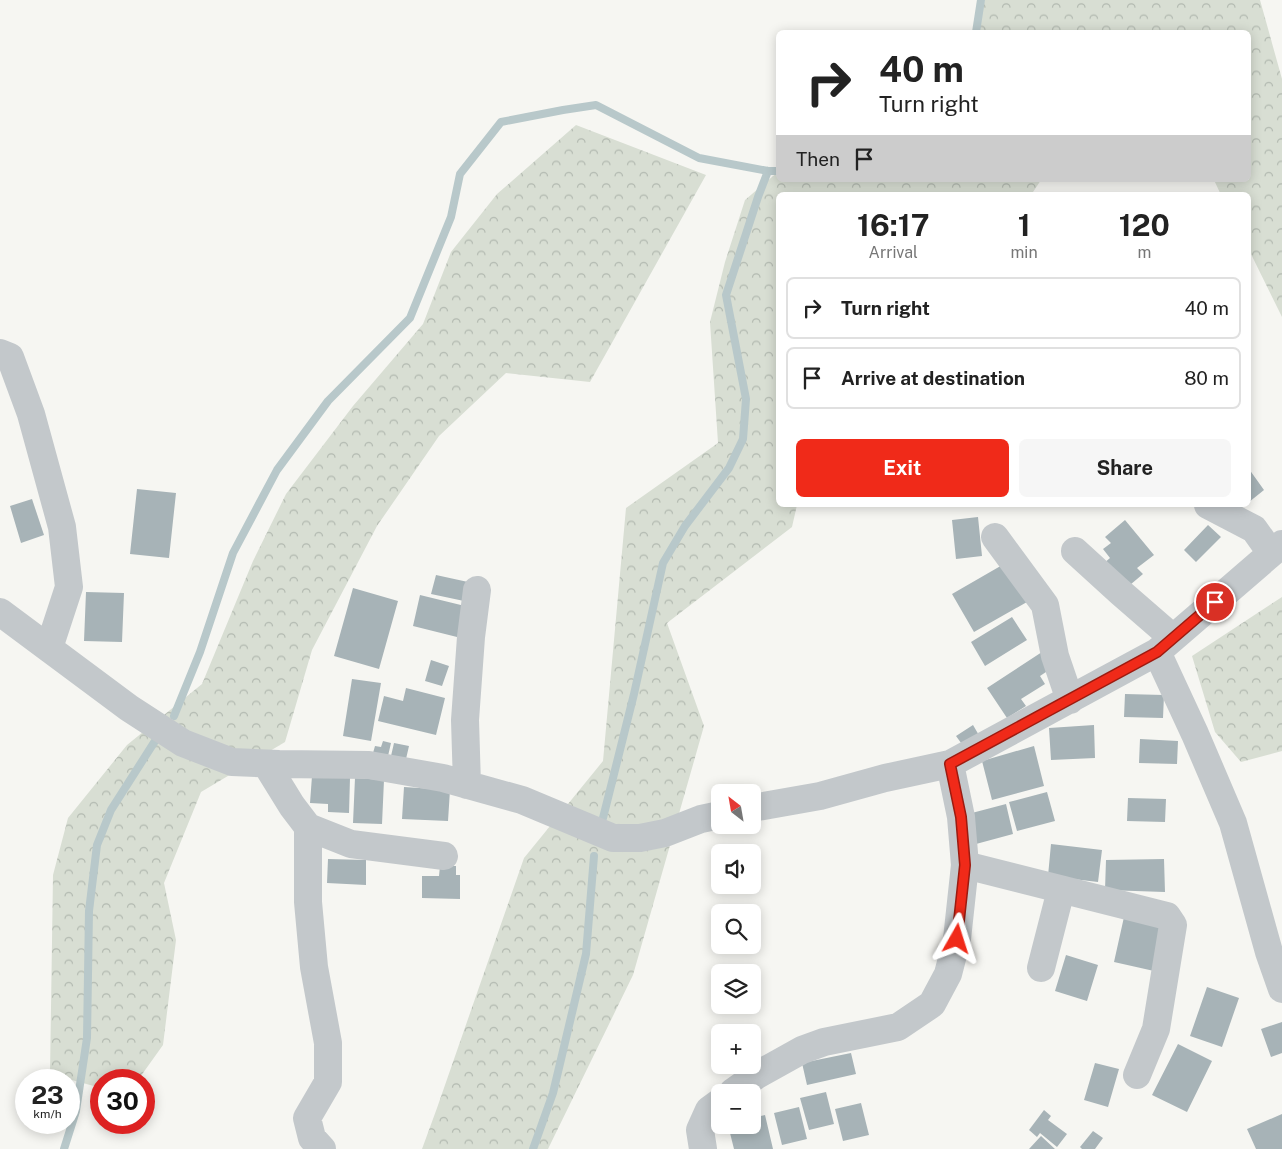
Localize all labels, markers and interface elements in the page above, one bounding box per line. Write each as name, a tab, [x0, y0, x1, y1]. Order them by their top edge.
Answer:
text: 40 m	[879, 49, 964, 90]
icon: right	[796, 50, 861, 115]
text: Turn right	[879, 91, 979, 117]
icon: arrive	[850, 145, 878, 173]
text: Then	[796, 148, 840, 170]
text: 16:17	[857, 207, 929, 243]
text: 1	[1018, 207, 1030, 243]
text: 120	[1119, 207, 1170, 243]
text: Arrival	[869, 243, 918, 262]
text: min	[1011, 243, 1038, 262]
text: m	[1137, 243, 1151, 262]
icon: right	[798, 294, 826, 322]
text: Turn right	[841, 297, 930, 319]
text: 40 m	[1184, 297, 1229, 319]
icon: arrive	[798, 364, 826, 392]
text: Arrive at destination	[841, 367, 1025, 389]
text: 80 m	[1184, 367, 1229, 389]
button: Exit	[796, 439, 1009, 497]
button: Share	[1019, 439, 1231, 497]
pin	[1194, 581, 1236, 623]
icon: arrive	[1201, 588, 1229, 616]
north arrow	[711, 784, 761, 834]
map controls	[711, 784, 761, 1134]
button: sound	[711, 844, 761, 894]
button: search	[711, 904, 761, 954]
position arrow	[930, 912, 982, 964]
button: layers	[711, 964, 761, 1014]
button: +	[711, 1024, 761, 1074]
speed limit sign: 30	[90, 1069, 155, 1134]
text: 23	[31, 1080, 64, 1110]
button: −	[711, 1084, 761, 1134]
text: km/h	[33, 1107, 62, 1121]

